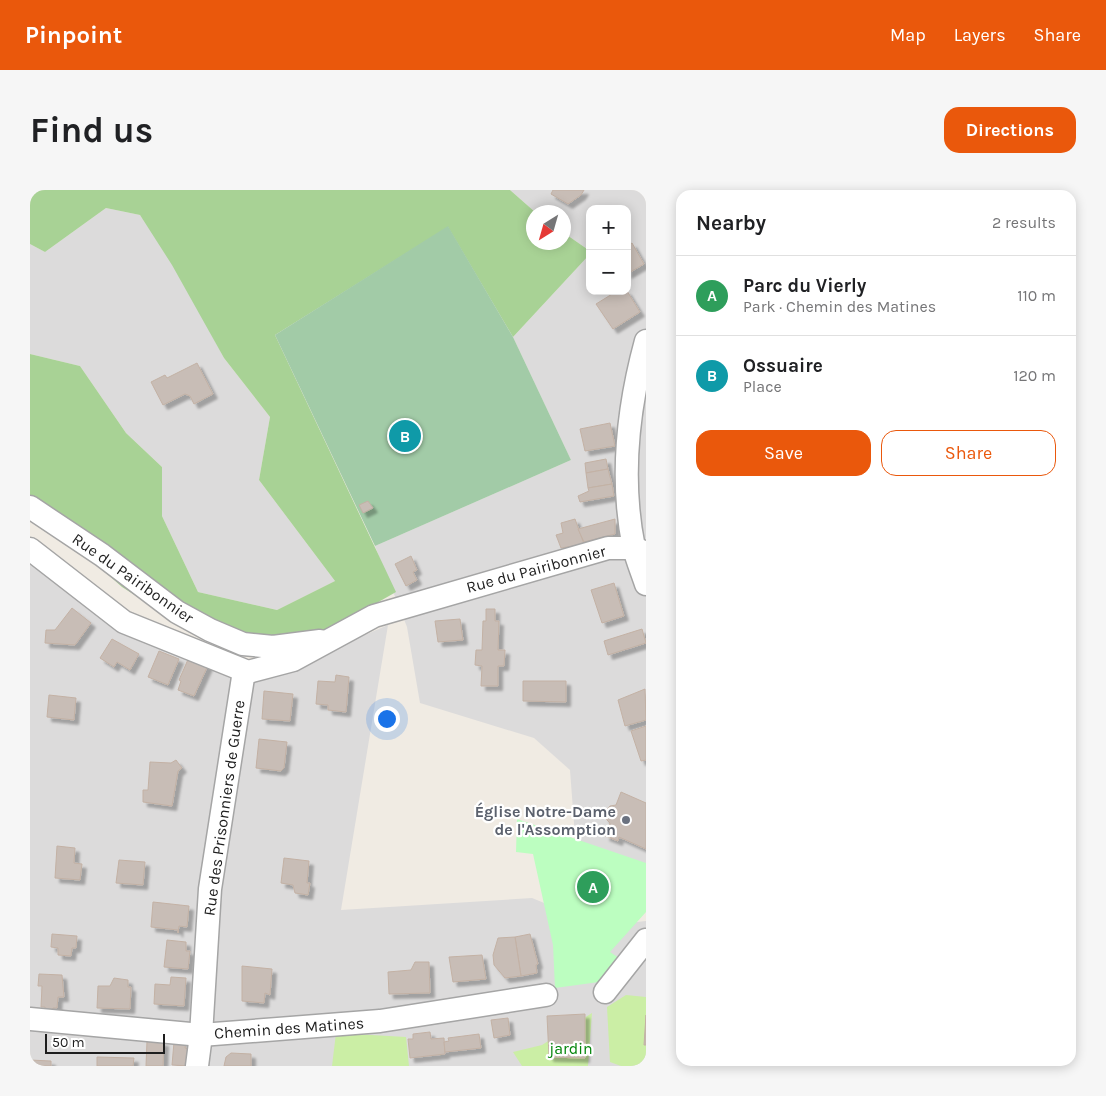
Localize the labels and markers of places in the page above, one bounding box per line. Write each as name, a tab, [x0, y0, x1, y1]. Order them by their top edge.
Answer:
pin: B	[389, 417, 421, 455]
place label: Église Notre-Dame de l'Assomption	[475, 802, 616, 839]
marker: Église Notre-Dame de l'Assomption	[620, 814, 632, 826]
pin: A	[577, 868, 609, 906]

